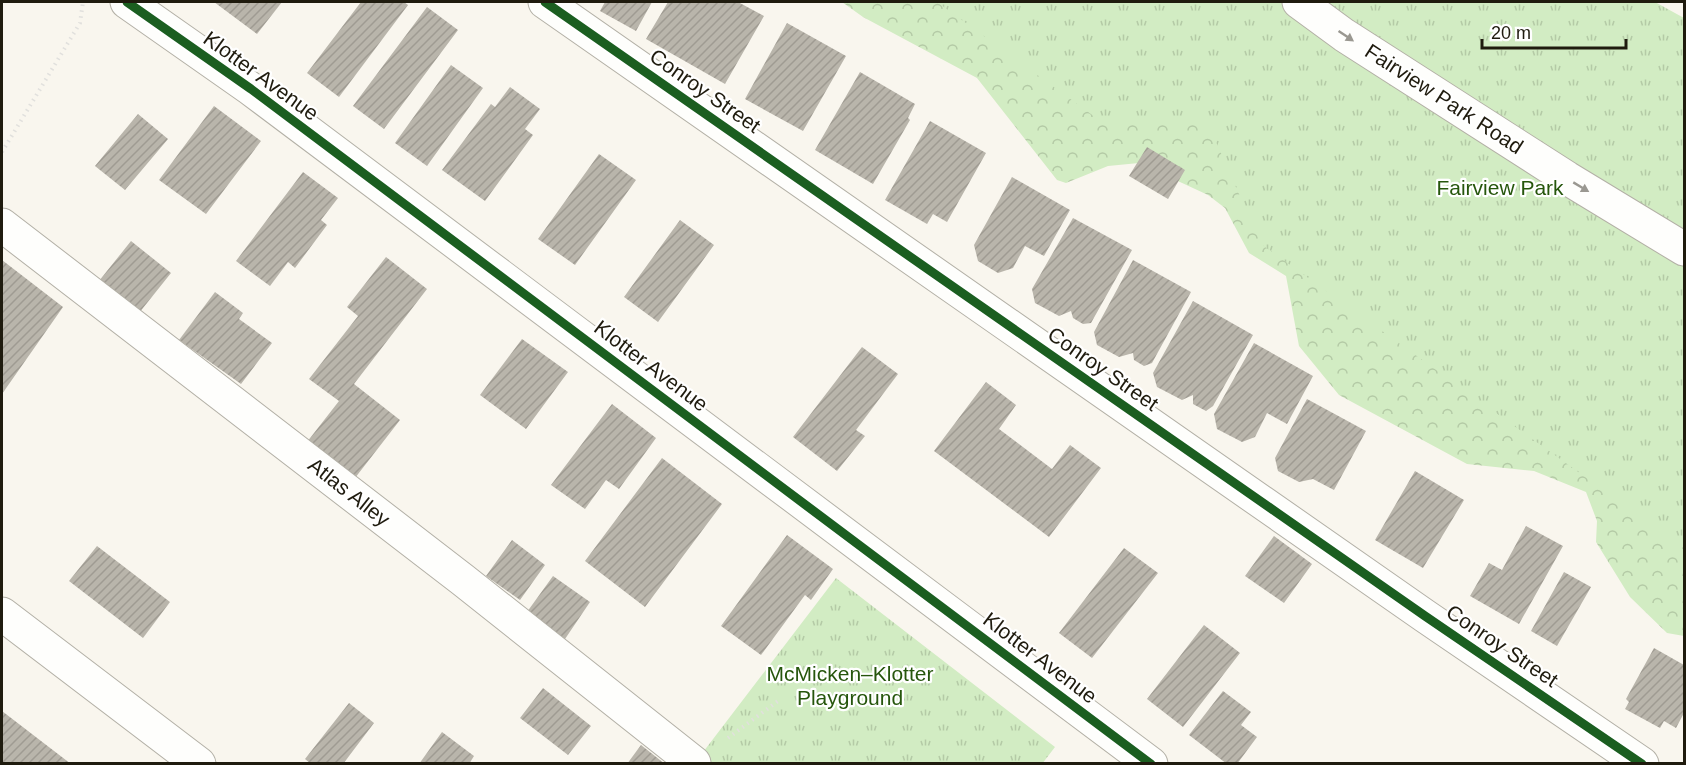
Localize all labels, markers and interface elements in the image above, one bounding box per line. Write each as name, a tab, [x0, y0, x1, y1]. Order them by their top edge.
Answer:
scale bar	[1482, 12, 1626, 50]
text: 20 m	[1491, 23, 1531, 43]
street label: Klotter Avenue	[199, 26, 323, 125]
one-way arrow	[1338, 30, 1354, 41]
street label: Fairview Park Road	[1361, 39, 1527, 158]
street label: Conroy Street	[646, 44, 765, 137]
park label: Fairview Park	[1436, 176, 1564, 199]
one-way arrow	[1573, 181, 1589, 192]
street label: Klotter Avenue	[590, 315, 713, 416]
street label: Conroy Street	[1044, 322, 1163, 415]
street label: Atlas Alley	[304, 453, 395, 531]
street label: Conroy Street	[1442, 600, 1563, 691]
street label: Klotter Avenue	[979, 607, 1102, 708]
park label: McMicken–Klotter Playground	[767, 662, 933, 709]

